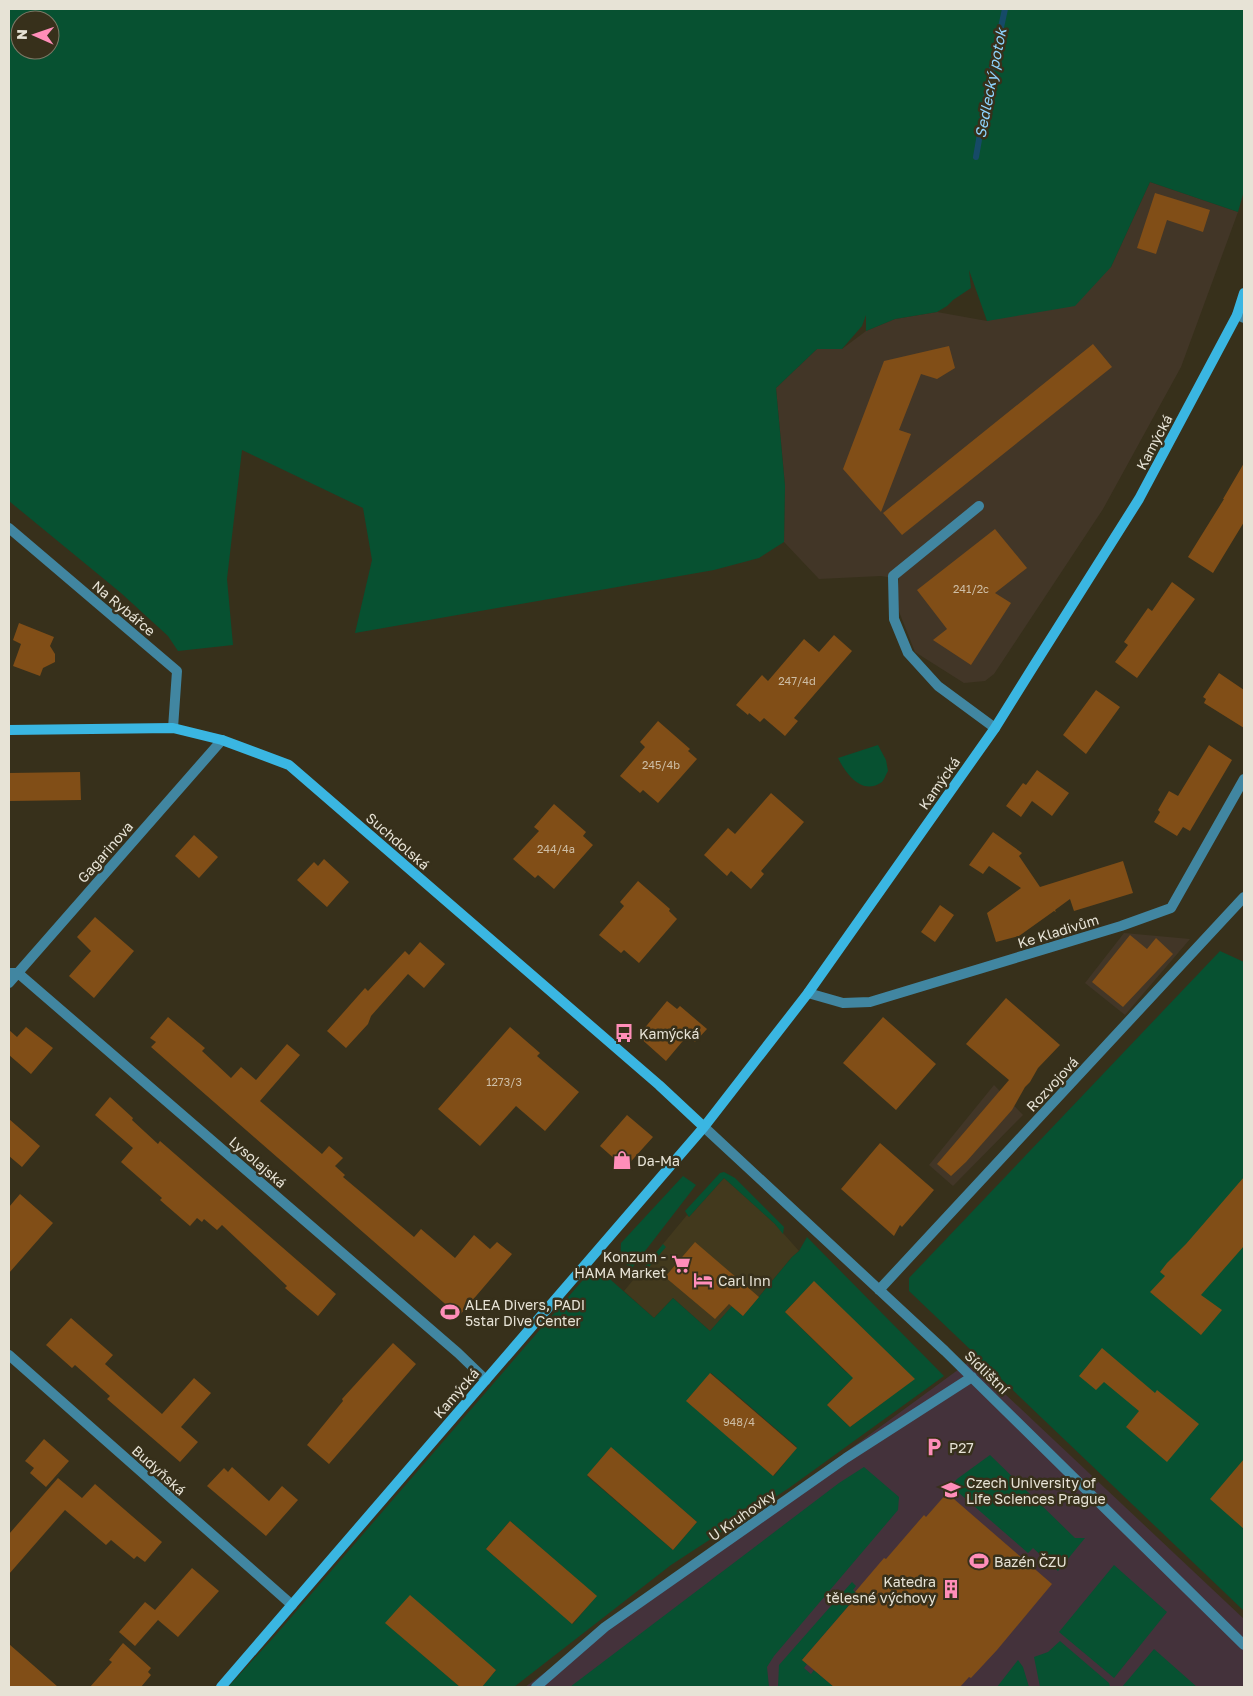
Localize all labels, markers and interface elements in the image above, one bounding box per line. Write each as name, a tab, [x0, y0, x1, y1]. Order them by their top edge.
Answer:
north arrow	[10, 10, 60, 60]
water label: Sedlecký potok	[971, 25, 1011, 140]
text: N	[13, 29, 30, 40]
street label: Kamýcká	[1132, 411, 1176, 473]
street label: Na Rybářce	[89, 577, 159, 639]
house number: 241/2c	[953, 582, 989, 595]
house number: 247/4d	[778, 674, 816, 687]
street label: Kamýcká	[915, 753, 963, 813]
house number: 245/4b	[642, 758, 680, 771]
street label: Suchdolská	[363, 809, 433, 873]
street label: Gagarinova	[74, 818, 136, 886]
house number: 244/4a	[537, 842, 575, 855]
street label: Ke Kladivům	[1015, 911, 1101, 951]
bus stop icon: Kamýcká	[613, 1022, 635, 1044]
place label: Kamýcká	[639, 1025, 699, 1042]
street label: Rozvojová	[1023, 1053, 1081, 1115]
house number: 1273/3	[486, 1075, 522, 1088]
street label: Lysolajská	[226, 1133, 290, 1191]
shop icon: Da-Ma	[611, 1149, 633, 1171]
place label: Da-Ma	[637, 1152, 680, 1169]
place label: Konzum - HAMA Market	[574, 1248, 666, 1281]
supermarket icon: Konzum - HAMA Market	[670, 1253, 692, 1275]
hotel icon: Carl Inn	[692, 1269, 714, 1291]
place label: Carl Inn	[718, 1272, 771, 1289]
place label: ALEA Divers, PADI 5star Dive Center	[465, 1296, 585, 1329]
sports icon: ALEA Divers, PADI 5star Dive Center	[439, 1301, 461, 1323]
street label: Sídlištní	[961, 1347, 1014, 1398]
street label: Kamýcká	[430, 1365, 482, 1421]
house number: 948/4	[723, 1415, 755, 1428]
parking icon: P27	[923, 1436, 945, 1458]
place label: P27	[949, 1439, 974, 1456]
street label: Budyňská	[129, 1442, 189, 1498]
place label: Czech University of Life Sciences Prague	[966, 1474, 1106, 1507]
school or university icon: Czech University of Life Sciences Prague	[940, 1479, 962, 1501]
street label: U Kruhovky	[705, 1486, 779, 1544]
sports icon: Bazén ČZU	[968, 1550, 990, 1572]
place label: Bazén ČZU	[994, 1553, 1067, 1570]
place label: Katedra tělesné výchovy	[826, 1573, 936, 1606]
building icon: Katedra tělesné výchovy	[940, 1578, 962, 1600]

